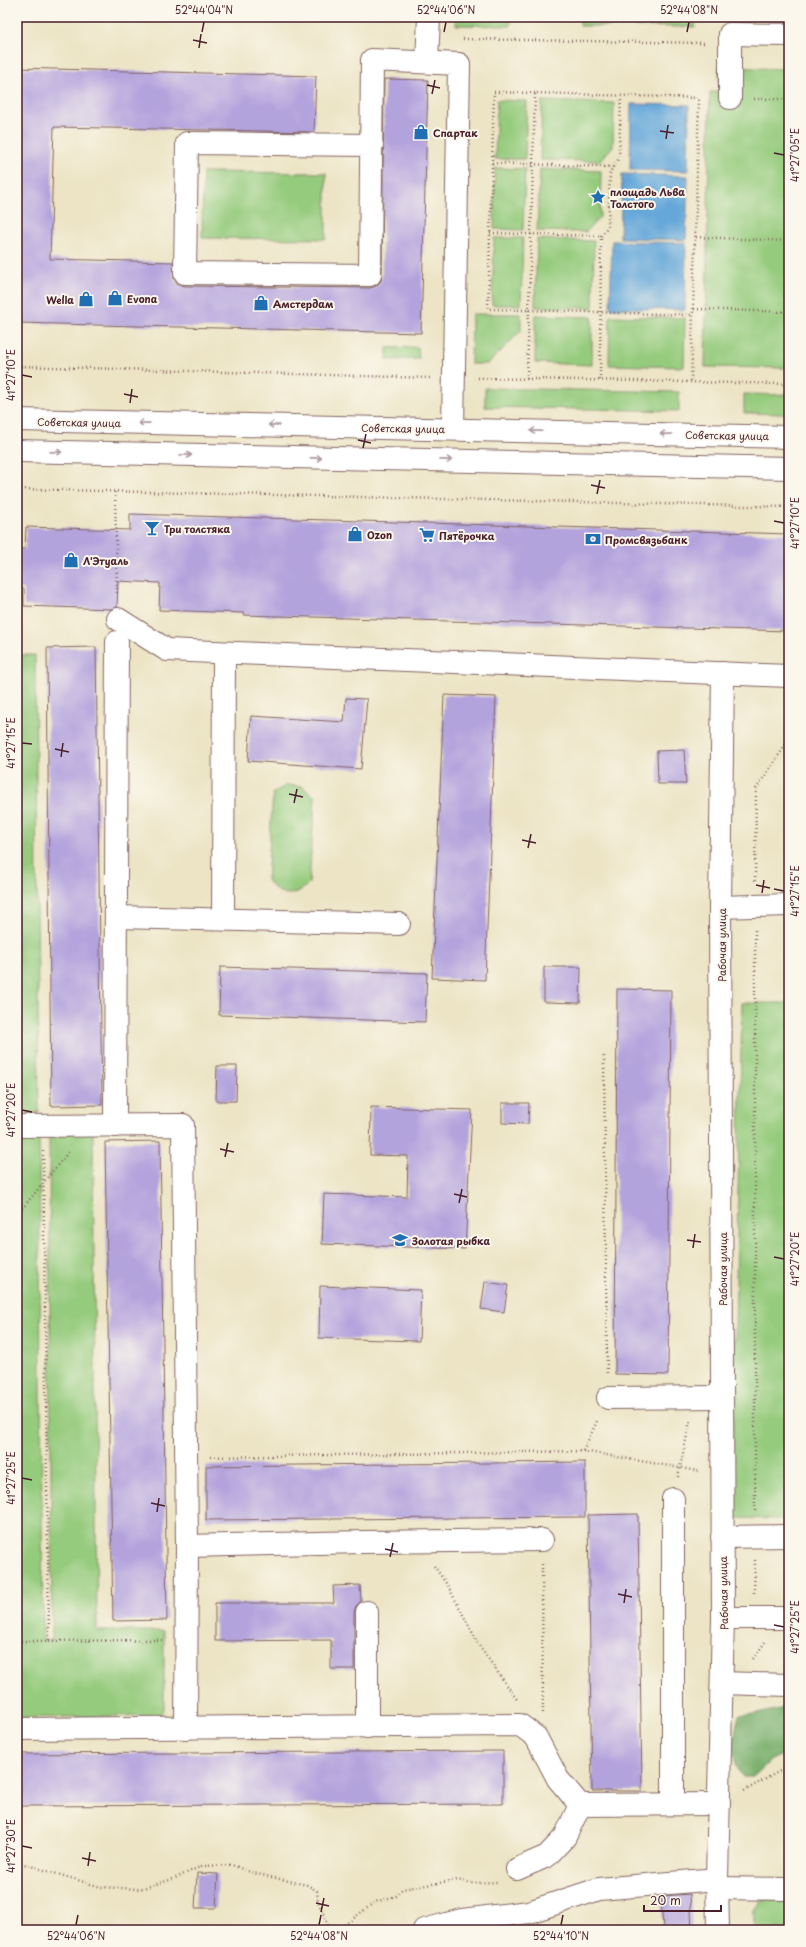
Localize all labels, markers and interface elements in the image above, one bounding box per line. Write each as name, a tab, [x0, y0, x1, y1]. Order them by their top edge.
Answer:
text: 52°44'04"N	[175, 2, 233, 17]
text: 52°44'06"N	[417, 2, 476, 17]
text: 52°44'08"N	[660, 2, 718, 17]
shop icon: Спартак	[412, 123, 430, 141]
place label: Спартак	[433, 125, 478, 140]
text: 41°27'05"E	[787, 128, 802, 182]
place label: площадь Льва Толстого	[610, 184, 685, 211]
place icon: площадь Льва Толстого	[589, 188, 607, 206]
shop icon: Evona	[106, 289, 124, 307]
shop icon: Wella	[77, 290, 95, 308]
place label: Evona	[127, 291, 158, 306]
place label: Wella	[46, 292, 74, 307]
shop icon: Амстердам	[252, 294, 270, 312]
place label: Амстердам	[273, 296, 334, 311]
text: 41°27'10"E	[3, 349, 18, 401]
street label: Советская улица	[37, 414, 122, 430]
one-way arrow	[138, 419, 151, 427]
street label: Советская улица	[361, 420, 446, 436]
one-way arrow	[268, 422, 281, 429]
one-way arrow	[530, 427, 543, 435]
street label: Советская улица	[685, 427, 770, 443]
one-way arrow	[660, 430, 673, 438]
one-way arrow	[49, 448, 62, 456]
one-way arrow	[179, 451, 192, 459]
one-way arrow	[309, 454, 322, 461]
one-way arrow	[439, 457, 452, 464]
text: 41°27'10"E	[787, 497, 802, 549]
bar icon: Три толстяка	[143, 519, 161, 537]
place label: Три толстяка	[164, 521, 230, 536]
shop icon: Ozon	[346, 525, 364, 543]
supermarket icon: Пятёрочка	[418, 526, 436, 544]
place label: Ozon	[367, 527, 392, 542]
place label: Пятёрочка	[439, 528, 495, 543]
bank icon: Промсвязьбанк	[584, 530, 602, 548]
place label: Промсвязьбанк	[605, 532, 688, 547]
shop icon: Л'Этуаль	[62, 551, 80, 569]
place label: Л'Этуаль	[83, 553, 129, 569]
text: 41°27'15"E	[3, 717, 18, 769]
text: 41°27'15"E	[787, 865, 802, 917]
street label: Рабочая улица	[714, 907, 729, 982]
text: 41°27'20"E	[3, 1083, 18, 1137]
school or university icon: Золотая рыбка	[391, 1231, 409, 1249]
street label: Рабочая улица	[715, 1231, 730, 1306]
text: 41°27'20"E	[787, 1232, 802, 1286]
place label: Золотая рыбка	[411, 1233, 490, 1248]
text: 41°27'25"E	[3, 1451, 18, 1505]
street label: Рабочая улица	[715, 1555, 731, 1630]
text: 41°27'25"E	[787, 1600, 802, 1654]
text: 41°27'30"E	[3, 1819, 18, 1873]
scale bar	[644, 1887, 721, 1913]
text: 20 m	[650, 1891, 681, 1909]
text: 52°44'06"N	[47, 1928, 106, 1943]
text: 52°44'08"N	[290, 1928, 348, 1943]
text: 52°44'10"N	[533, 1928, 589, 1943]

